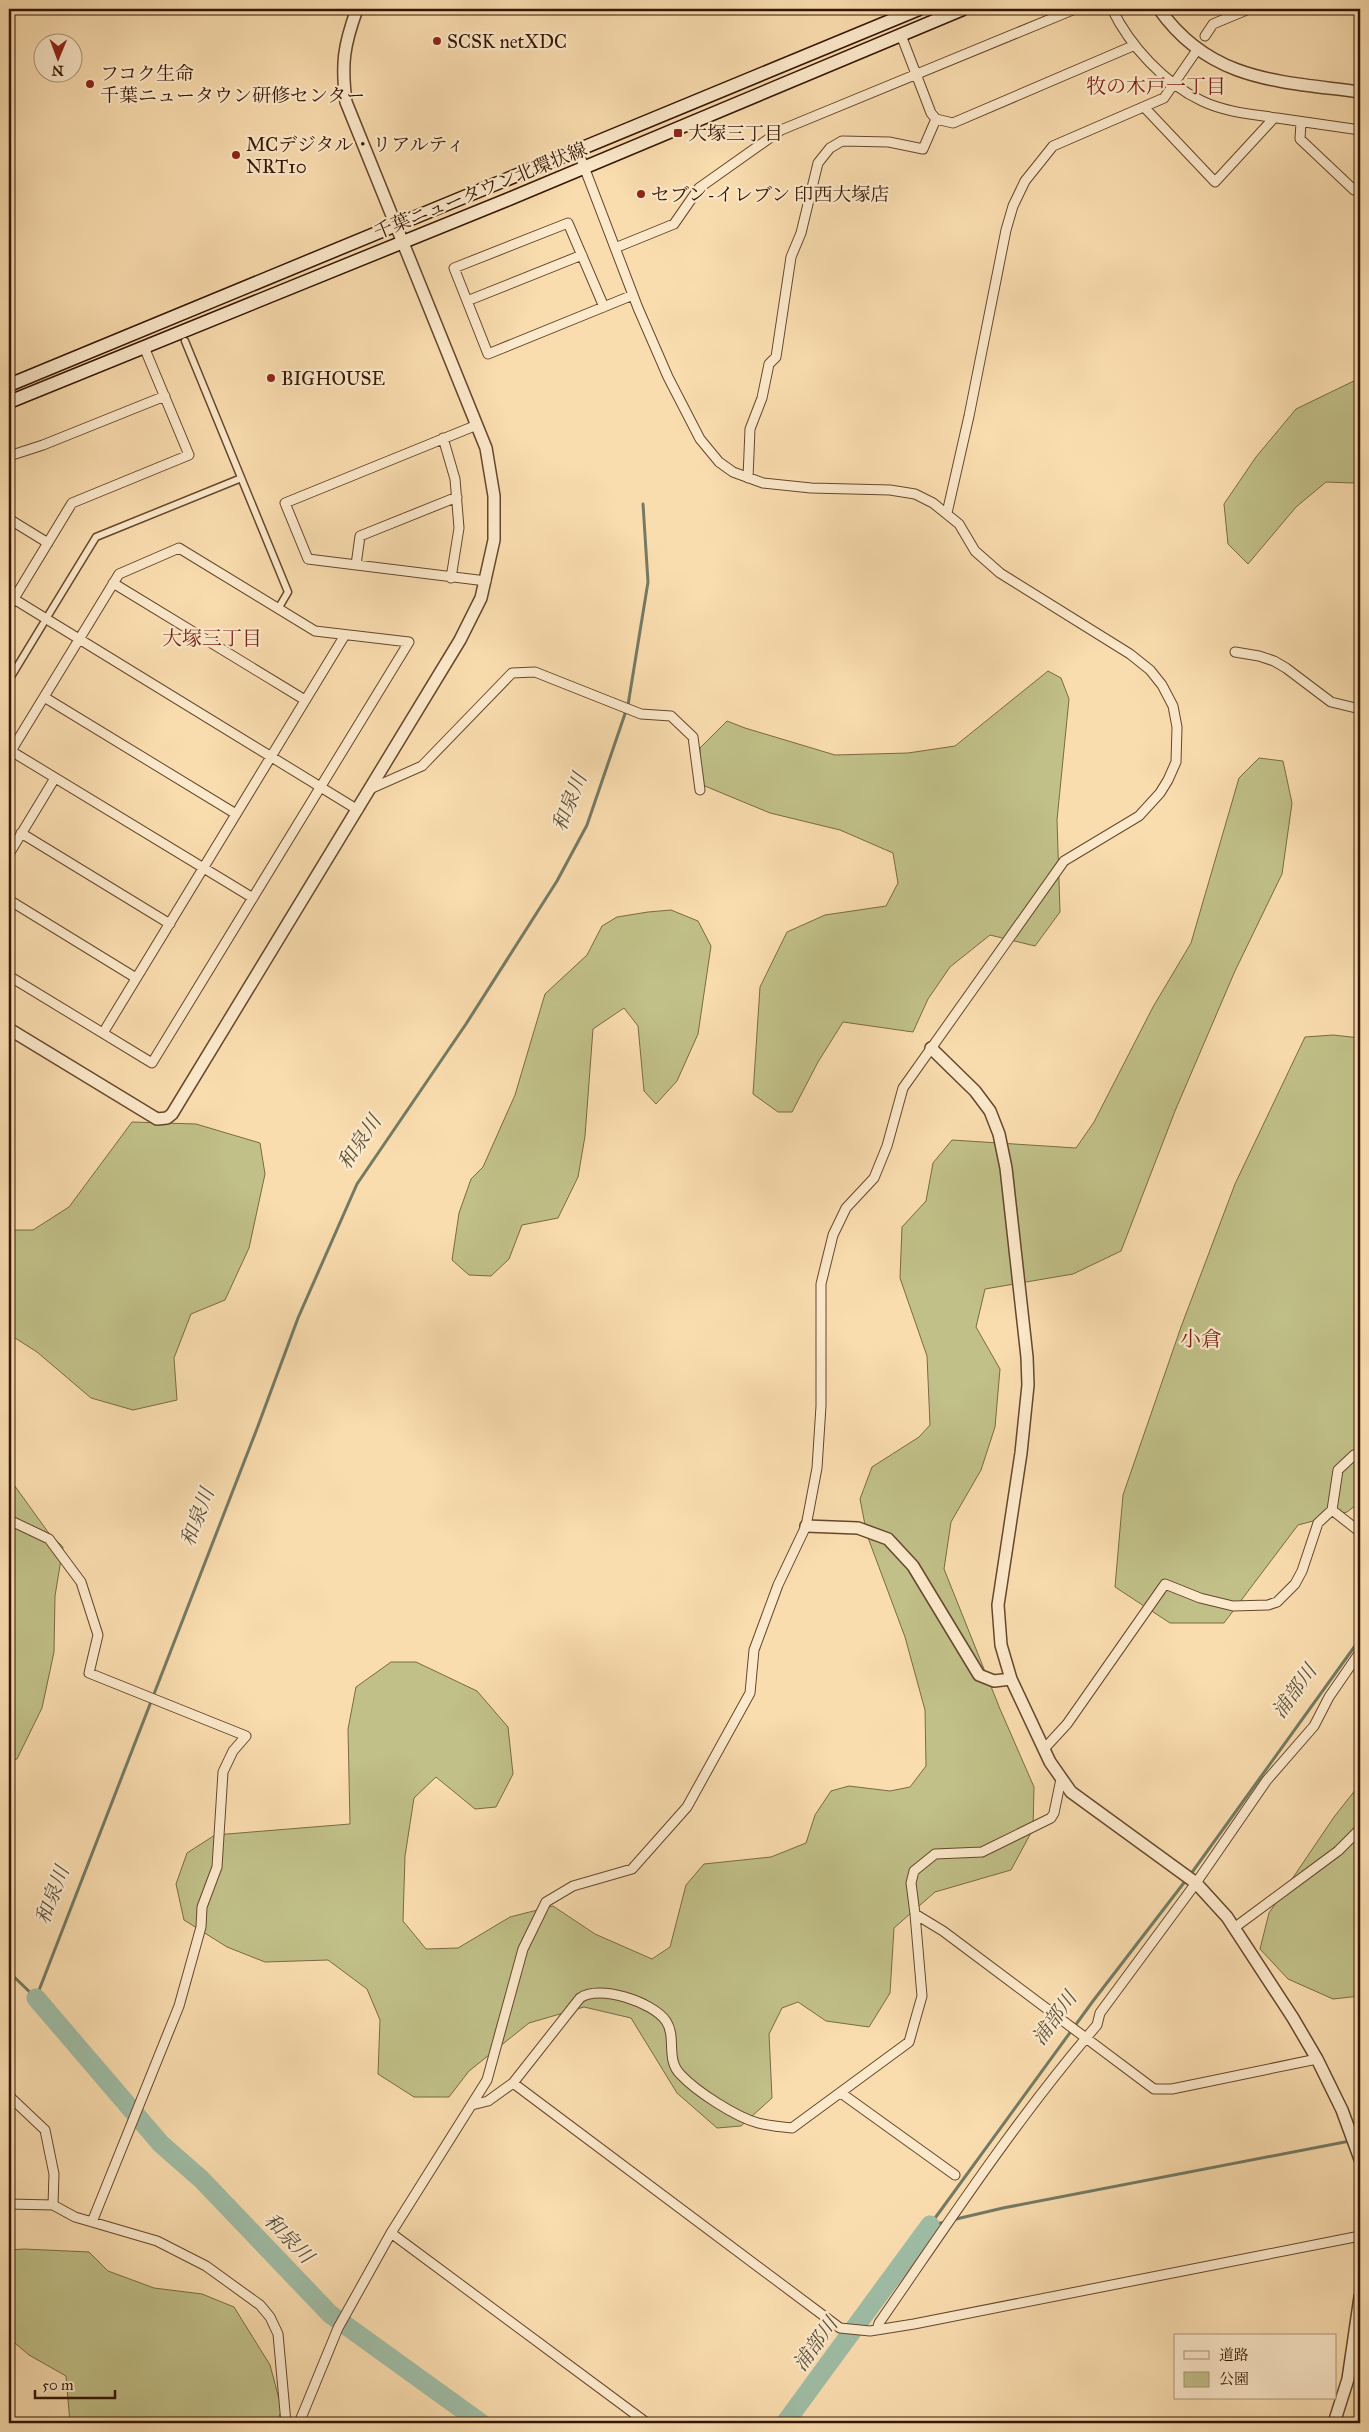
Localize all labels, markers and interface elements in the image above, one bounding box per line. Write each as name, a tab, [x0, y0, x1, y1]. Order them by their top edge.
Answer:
place label: SCSK netXDC	[447, 30, 567, 53]
north arrow	[32, 32, 82, 82]
marker: SCSK netXDC	[431, 35, 443, 47]
text: N	[52, 62, 64, 79]
place label: フコク生命 千葉ニュータウン研修センター	[100, 62, 365, 107]
district label: 牧の木戸一丁目	[1086, 74, 1226, 98]
marker: フコク生命 千葉ニュータウン研修センター	[84, 78, 96, 90]
place label: 大塚三丁目	[688, 122, 783, 145]
marker: 大塚三丁目	[672, 127, 684, 139]
place label: MCデジタル・リアルティ NRT10	[246, 133, 465, 178]
street label: 千葉ニュータウン北環状線	[370, 137, 590, 244]
marker: MCデジタル・リアルティ NRT10	[230, 149, 242, 161]
place label: セブン-イレブン 印西大塚店	[651, 183, 889, 206]
marker: セブン-イレブン 印西大塚店	[635, 188, 647, 200]
place label: BIGHOUSE	[281, 367, 386, 390]
marker: BIGHOUSE	[265, 372, 277, 384]
district label: 大塚三丁目	[162, 626, 262, 650]
water label: 和泉川	[547, 768, 592, 834]
water label: 和泉川	[332, 1109, 387, 1174]
district label: 小倉	[1180, 1326, 1222, 1352]
water label: 和泉川	[175, 1483, 220, 1549]
water label: 浦部川	[1267, 1658, 1323, 1722]
water label: 和泉川	[30, 1861, 75, 1927]
water label: 浦部川	[1027, 1985, 1083, 2049]
water label: 和泉川	[260, 2208, 320, 2269]
water label: 浦部川	[788, 2311, 844, 2375]
legend	[1174, 2334, 1336, 2400]
text: 道路	[1219, 2346, 1249, 2364]
scale bar	[35, 2367, 115, 2399]
text: 公園	[1219, 2370, 1249, 2388]
text: 50 m	[42, 2376, 74, 2394]

